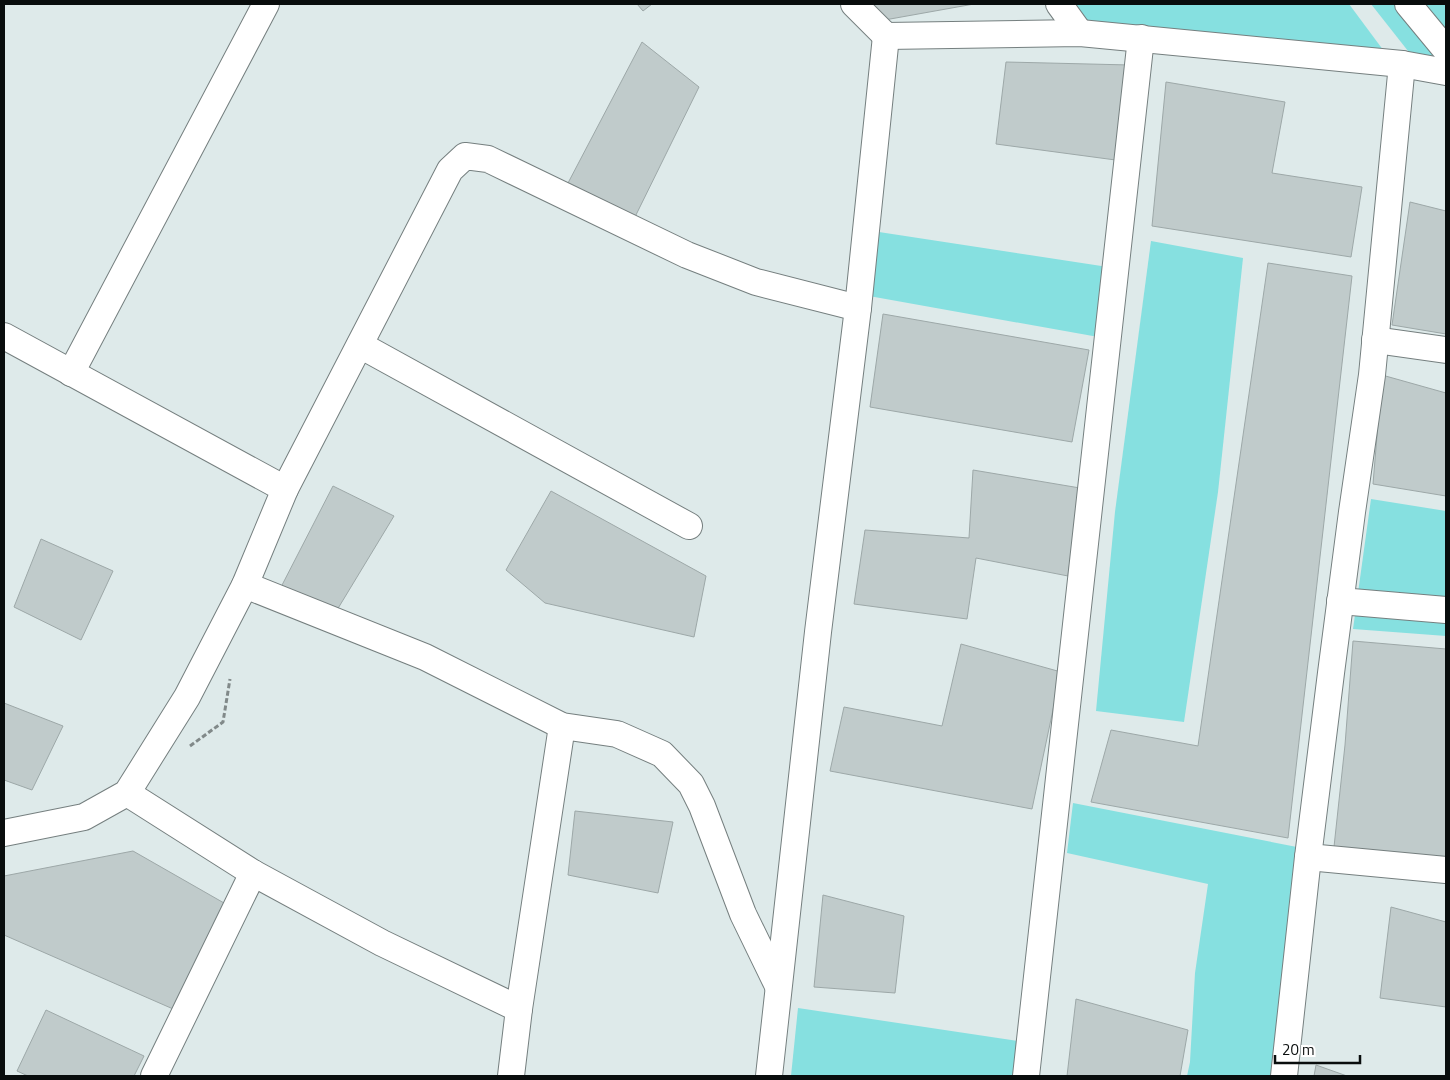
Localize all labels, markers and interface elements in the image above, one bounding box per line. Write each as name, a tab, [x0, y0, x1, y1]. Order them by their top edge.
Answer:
scale bar	[1275, 1032, 1360, 1064]
text: 20 m	[1282, 1038, 1315, 1061]

